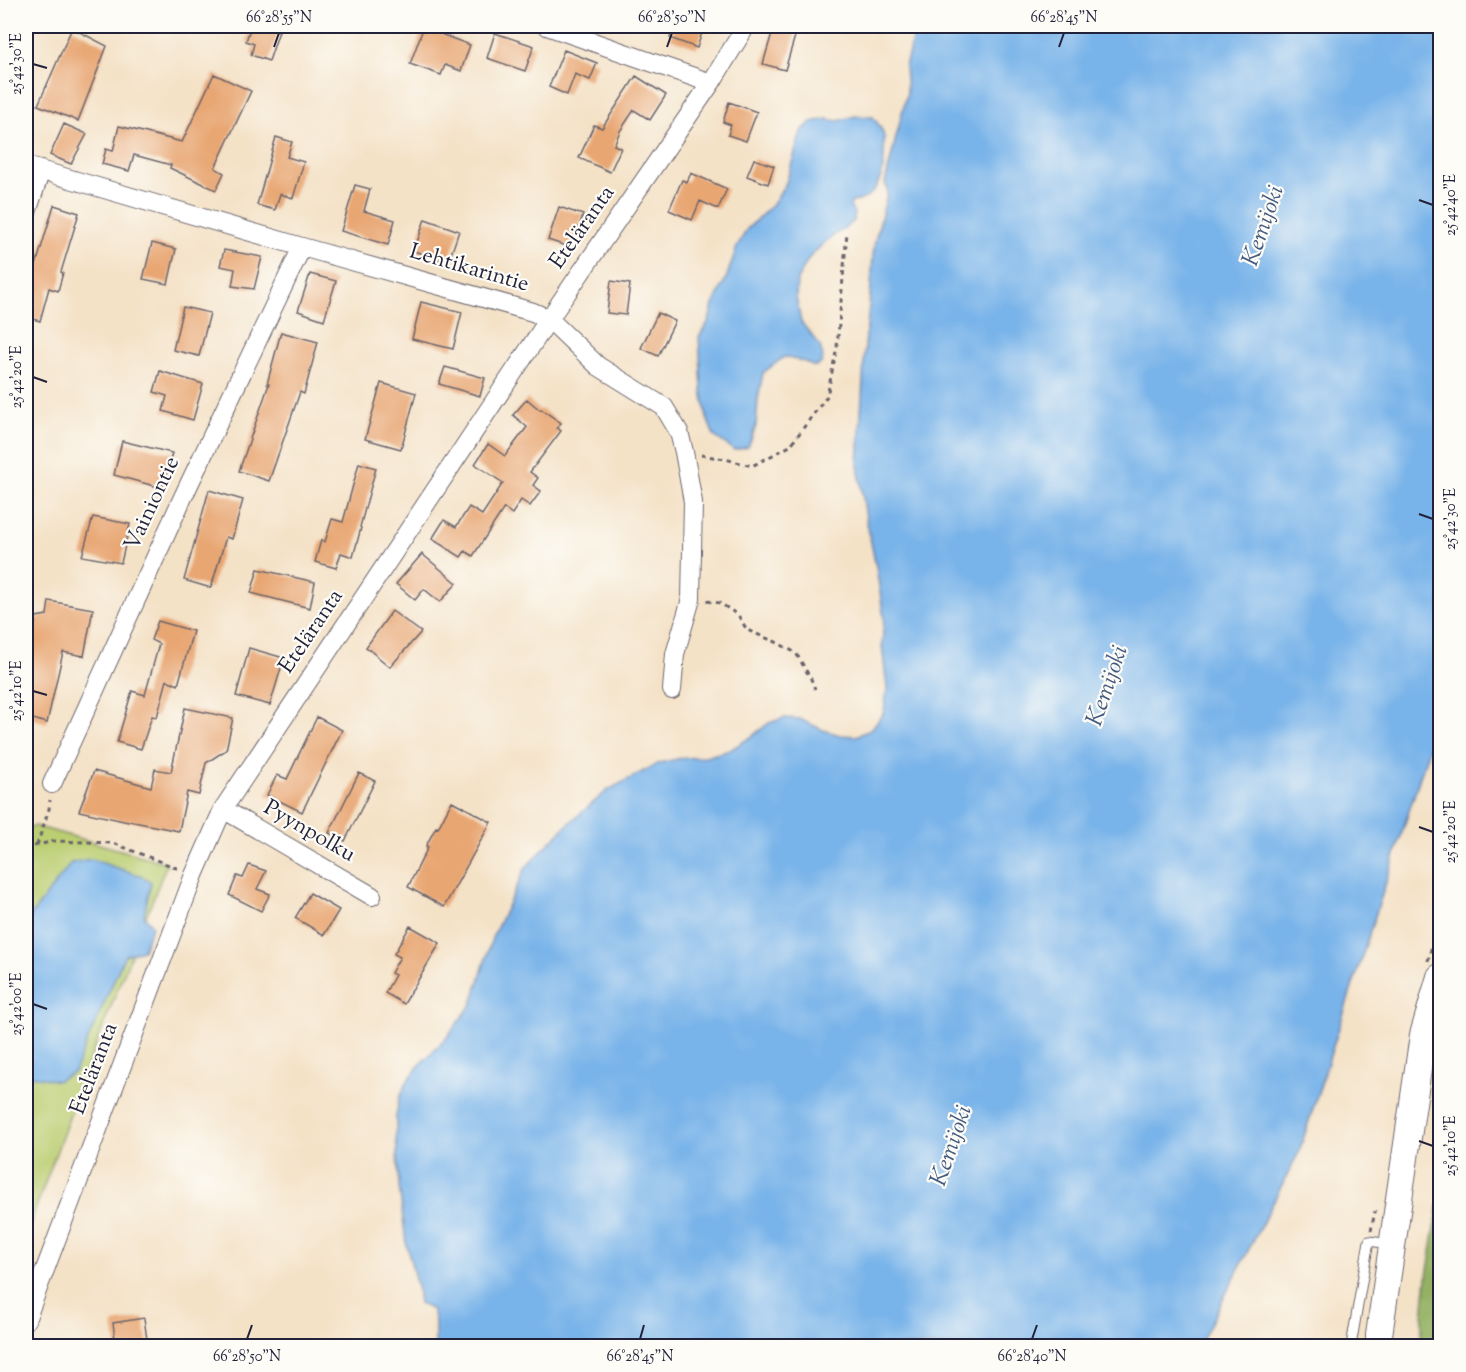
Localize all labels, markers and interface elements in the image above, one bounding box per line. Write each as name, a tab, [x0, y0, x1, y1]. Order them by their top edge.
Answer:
text: 66°28'55"N	[246, 8, 312, 29]
text: 66°28'50"N	[638, 8, 706, 29]
text: 66°28'45"N	[1031, 8, 1097, 29]
text: 25°42'30"E	[7, 33, 28, 95]
text: 25°42'40"E	[1441, 174, 1462, 236]
street label: Eteläranta	[542, 180, 624, 276]
water label: Kemijoki	[1234, 181, 1294, 271]
street label: Lehtikarintie	[406, 237, 532, 301]
text: 25°42'20"E	[7, 345, 28, 409]
street label: Vainiontie	[117, 452, 189, 556]
text: 25°42'30"E	[1441, 488, 1462, 550]
street label: Eteläranta	[272, 583, 352, 681]
water label: Kemijoki	[1078, 641, 1138, 731]
text: 25°42'10"E	[7, 660, 28, 722]
street label: Pyynpolku	[257, 793, 361, 871]
text: 25°42'20"E	[1441, 800, 1462, 864]
text: 25°42'00"E	[7, 972, 28, 1036]
street label: Eteläranta	[63, 1019, 127, 1119]
water label: Kemijoki	[922, 1101, 982, 1191]
text: 25°42'10"E	[1441, 1115, 1462, 1177]
text: 66°28'50"N	[213, 1347, 281, 1368]
text: 66°28'45"N	[607, 1347, 673, 1368]
text: 66°28'40"N	[998, 1347, 1067, 1368]

